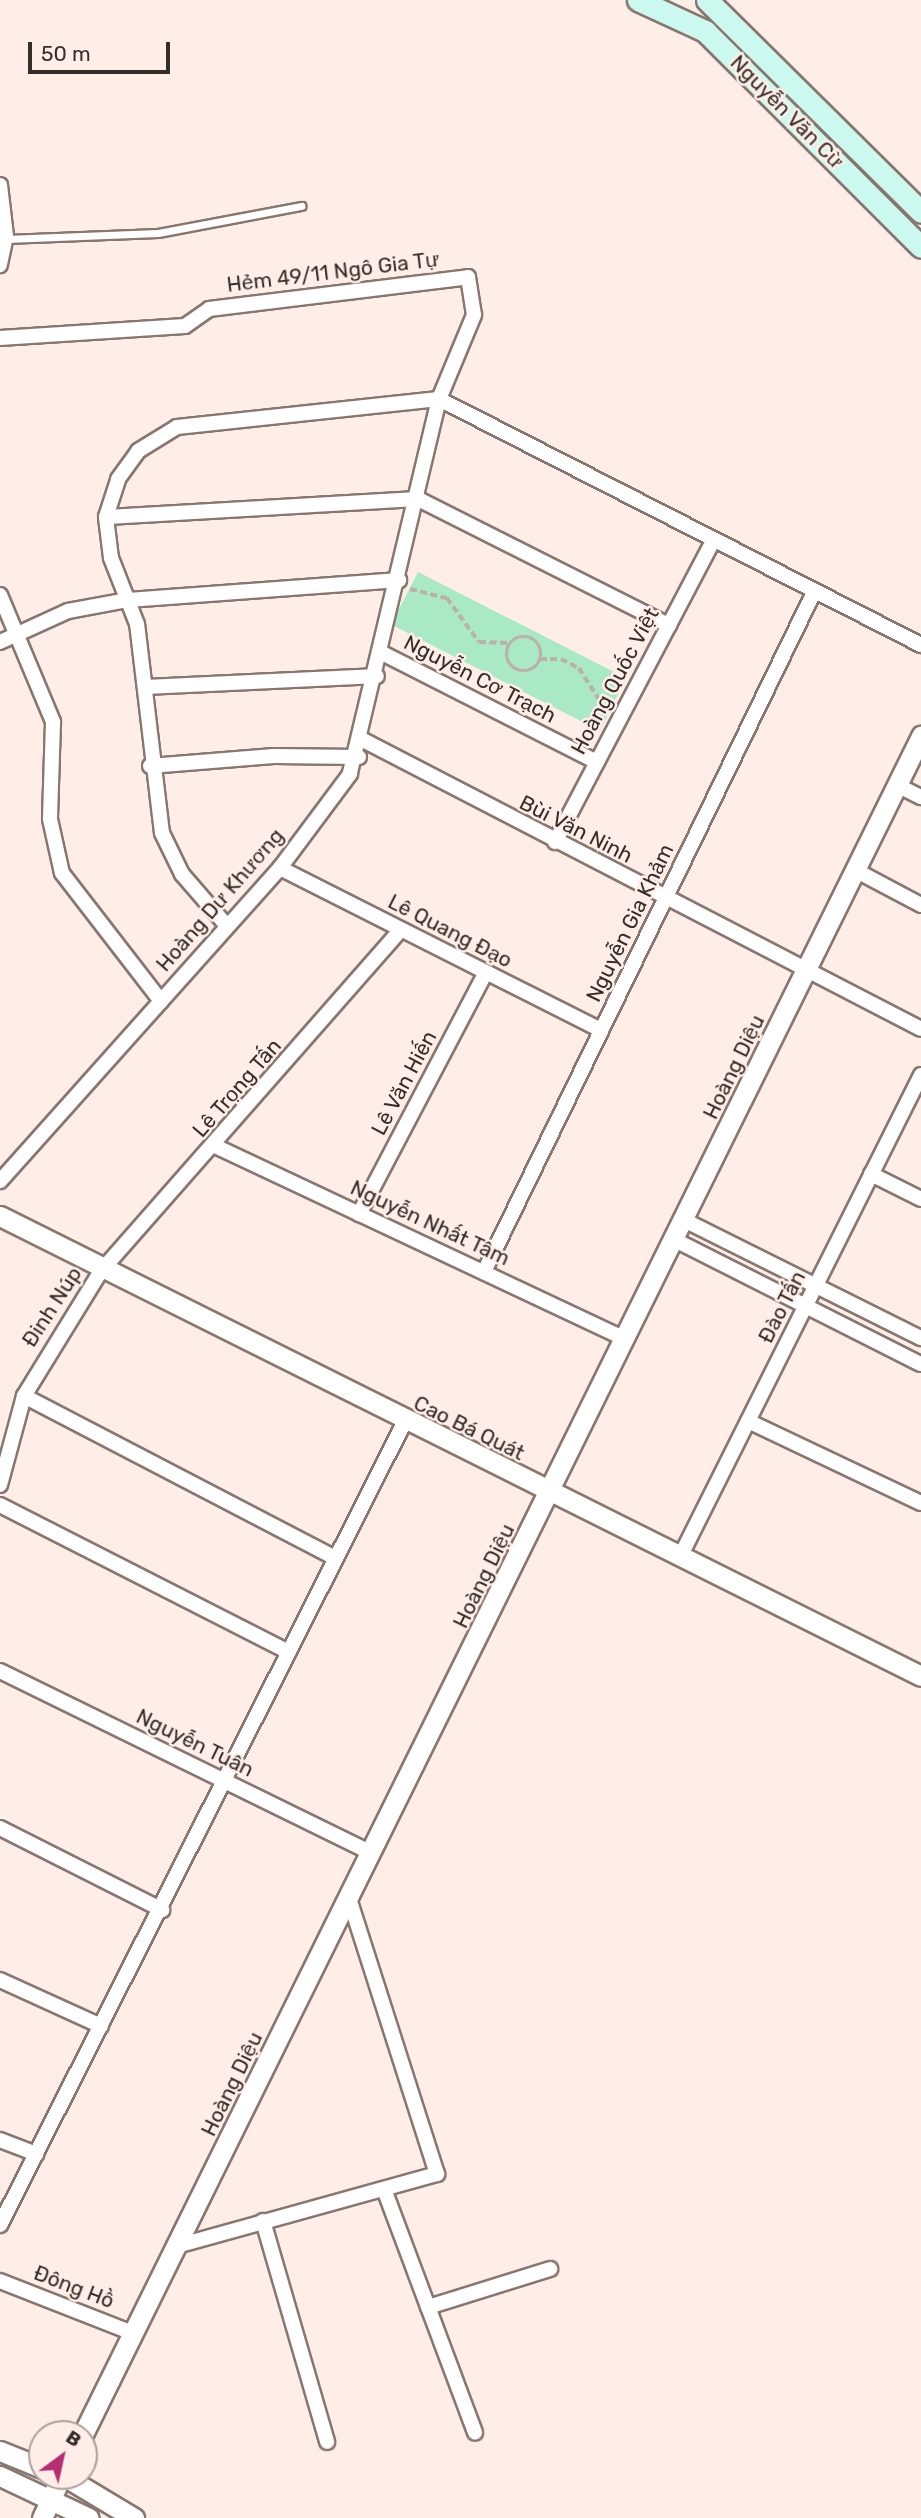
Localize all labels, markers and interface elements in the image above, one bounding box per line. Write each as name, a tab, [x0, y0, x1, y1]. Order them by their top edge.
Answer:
scale bar	[32, 28, 173, 72]
text: 50 m	[41, 41, 91, 66]
street label: Nguyễn Văn Cừ	[725, 50, 849, 174]
street label: Hẻm 49/11 Ngô Gia Tự	[225, 246, 441, 298]
street label: Hoàng Quốc Việt	[566, 603, 664, 759]
street label: Nguyễn Cơ Trạch	[399, 630, 561, 728]
street label: Bùi Văn Ninh	[515, 790, 637, 868]
street label: Hoàng Dư Khương	[151, 823, 289, 977]
street label: Nguyễn Gia Khảm	[581, 840, 679, 1006]
street label: Lê Quang Đạo	[384, 889, 516, 973]
street label: Hoàng Diệu	[698, 1011, 770, 1123]
street label: Lê Văn Hiến	[366, 1026, 442, 1140]
street label: Lê Trọng Tấn	[187, 1033, 287, 1143]
street label: Nguyễn Nhất Tâm	[346, 1175, 514, 1271]
street label: Đinh Núp	[17, 1262, 87, 1352]
street label: Đào Tấn	[753, 1267, 811, 1347]
street label: Cao Bá Quát	[410, 1390, 528, 1466]
street label: Hoàng Diệu	[448, 1520, 520, 1632]
street label: Nguyễn Tuân	[132, 1704, 258, 1782]
street label: Hoàng Diệu	[196, 2028, 268, 2140]
street label: Đông Hồ	[30, 2260, 118, 2314]
north arrow	[28, 2420, 98, 2490]
text: B	[62, 2425, 85, 2452]

